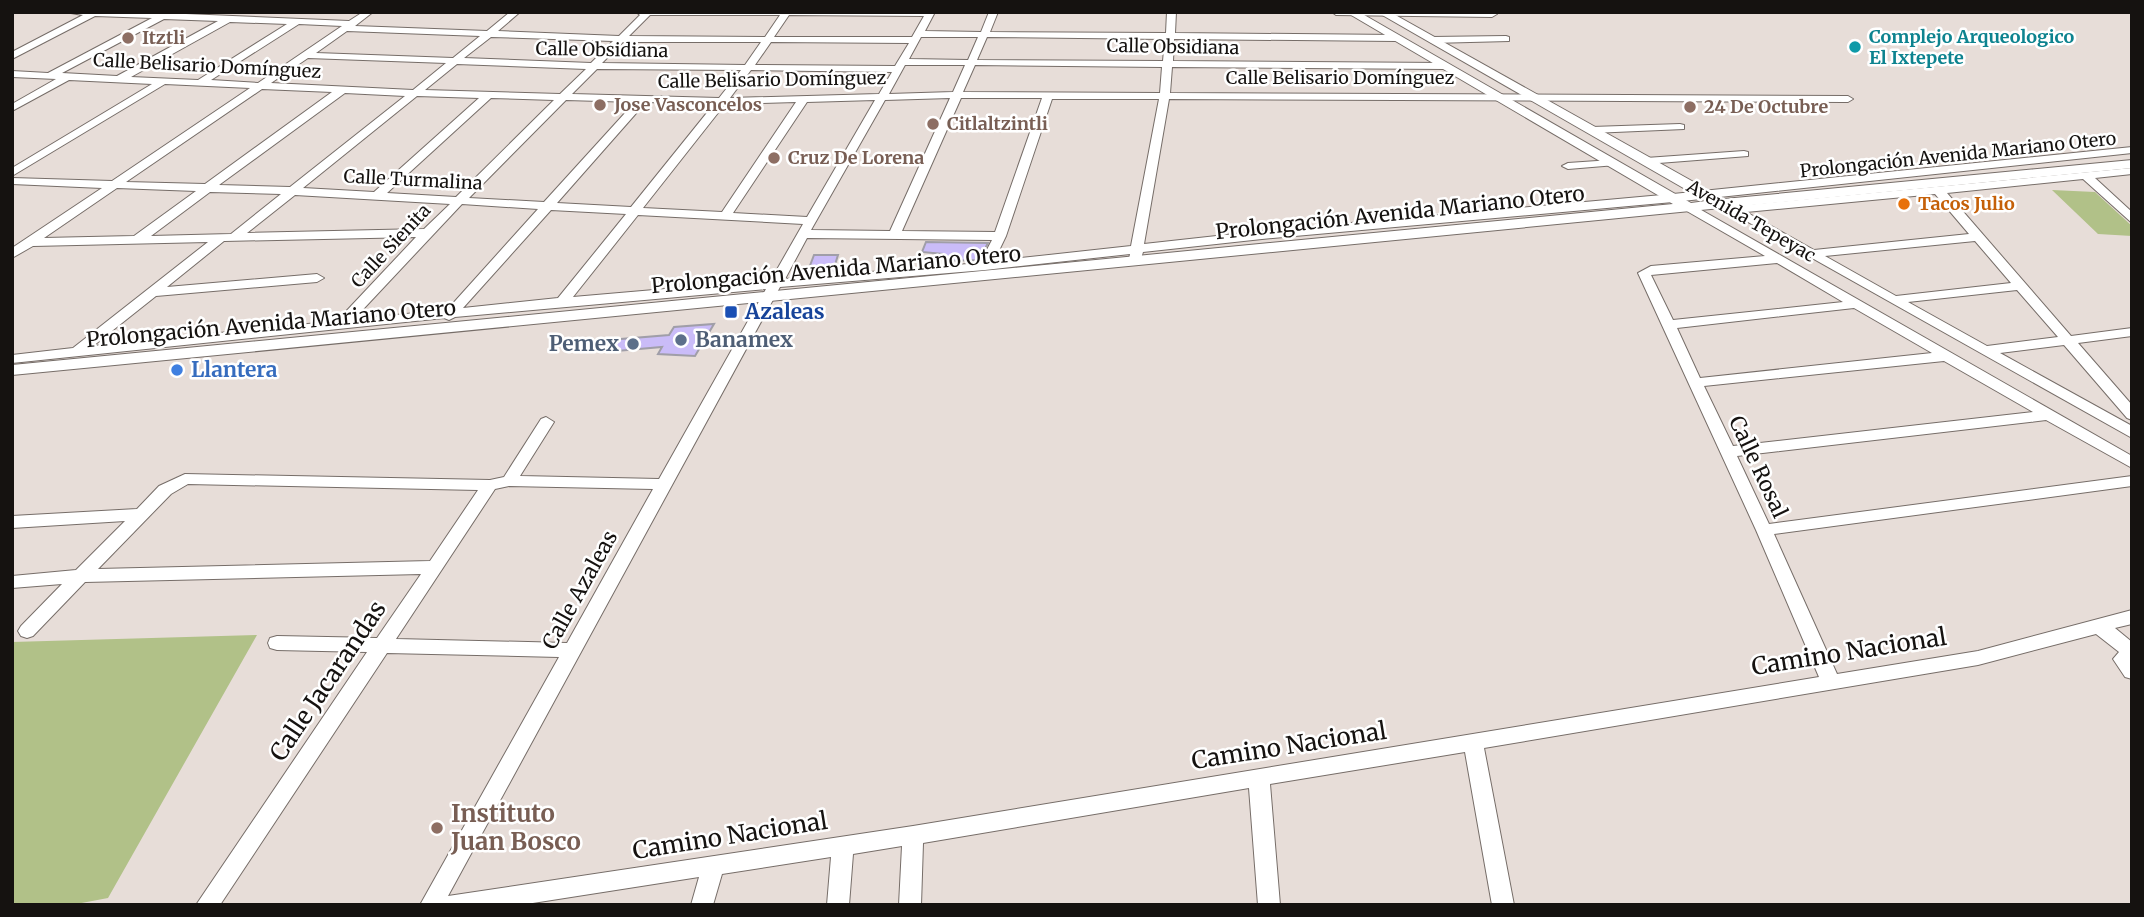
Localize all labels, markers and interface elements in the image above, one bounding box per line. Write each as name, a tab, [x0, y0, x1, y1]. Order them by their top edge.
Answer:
place label: Complejo Arqueologico El Ixtepete	[1869, 25, 2075, 69]
place label: Itztli	[142, 26, 185, 49]
marker: Itztli	[120, 30, 136, 46]
street label: Calle Obsidiana	[1106, 34, 1240, 59]
street label: Calle Obsidiana	[535, 37, 669, 62]
marker: Complejo Arqueologico El Ixtepete	[1847, 39, 1863, 55]
street label: Calle Belisario Domínguez	[92, 48, 322, 83]
street label: Calle Belisario Domínguez	[658, 66, 887, 93]
street label: Calle Belisario Domínguez	[1226, 66, 1454, 89]
place label: Jose Vasconcelos	[613, 93, 762, 116]
place label: 24 De Octubre	[1704, 95, 1828, 118]
marker: Jose Vasconcelos	[592, 97, 608, 113]
marker: 24 De Octubre	[1682, 99, 1698, 115]
place label: Citlaltzintli	[947, 112, 1048, 135]
marker: Citlaltzintli	[925, 116, 941, 132]
street label: Prolongación Avenida Mariano Otero	[1799, 126, 2117, 183]
place label: Cruz De Lorena	[788, 146, 924, 169]
marker: Cruz De Lorena	[766, 150, 782, 166]
street label: Calle Turmalina	[343, 164, 483, 195]
street label: Avenida Tepeyac	[1682, 174, 1820, 267]
street label: Prolongación Avenida Mariano Otero	[1214, 180, 1586, 245]
place label: Tacos Julio	[1918, 192, 2015, 215]
marker: Tacos Julio	[1896, 196, 1912, 212]
street label: Calle Sienita	[346, 199, 436, 292]
street label: Prolongación Avenida Mariano Otero	[650, 240, 1022, 299]
street label: Prolongación Avenida Mariano Otero	[85, 294, 457, 353]
place label: Azaleas	[744, 298, 825, 325]
marker: Azaleas	[723, 304, 739, 320]
place label: Banamex	[695, 326, 793, 353]
place label: Pemex	[549, 330, 619, 357]
marker: Banamex	[673, 332, 689, 348]
marker: Pemex	[625, 336, 641, 352]
place label: Llantera	[191, 356, 278, 383]
marker: Llantera	[169, 362, 185, 378]
street label: Calle Rosal	[1723, 411, 1794, 523]
street label: Calle Azaleas	[536, 526, 623, 654]
street label: Calle Jacarandas	[263, 595, 393, 767]
street label: Camino Nacional	[1749, 621, 1949, 682]
street label: Camino Nacional	[1189, 715, 1389, 776]
place label: Instituto Juan Bosco	[450, 798, 581, 857]
street label: Camino Nacional	[630, 805, 830, 866]
marker: Instituto Juan Bosco	[429, 820, 445, 836]

